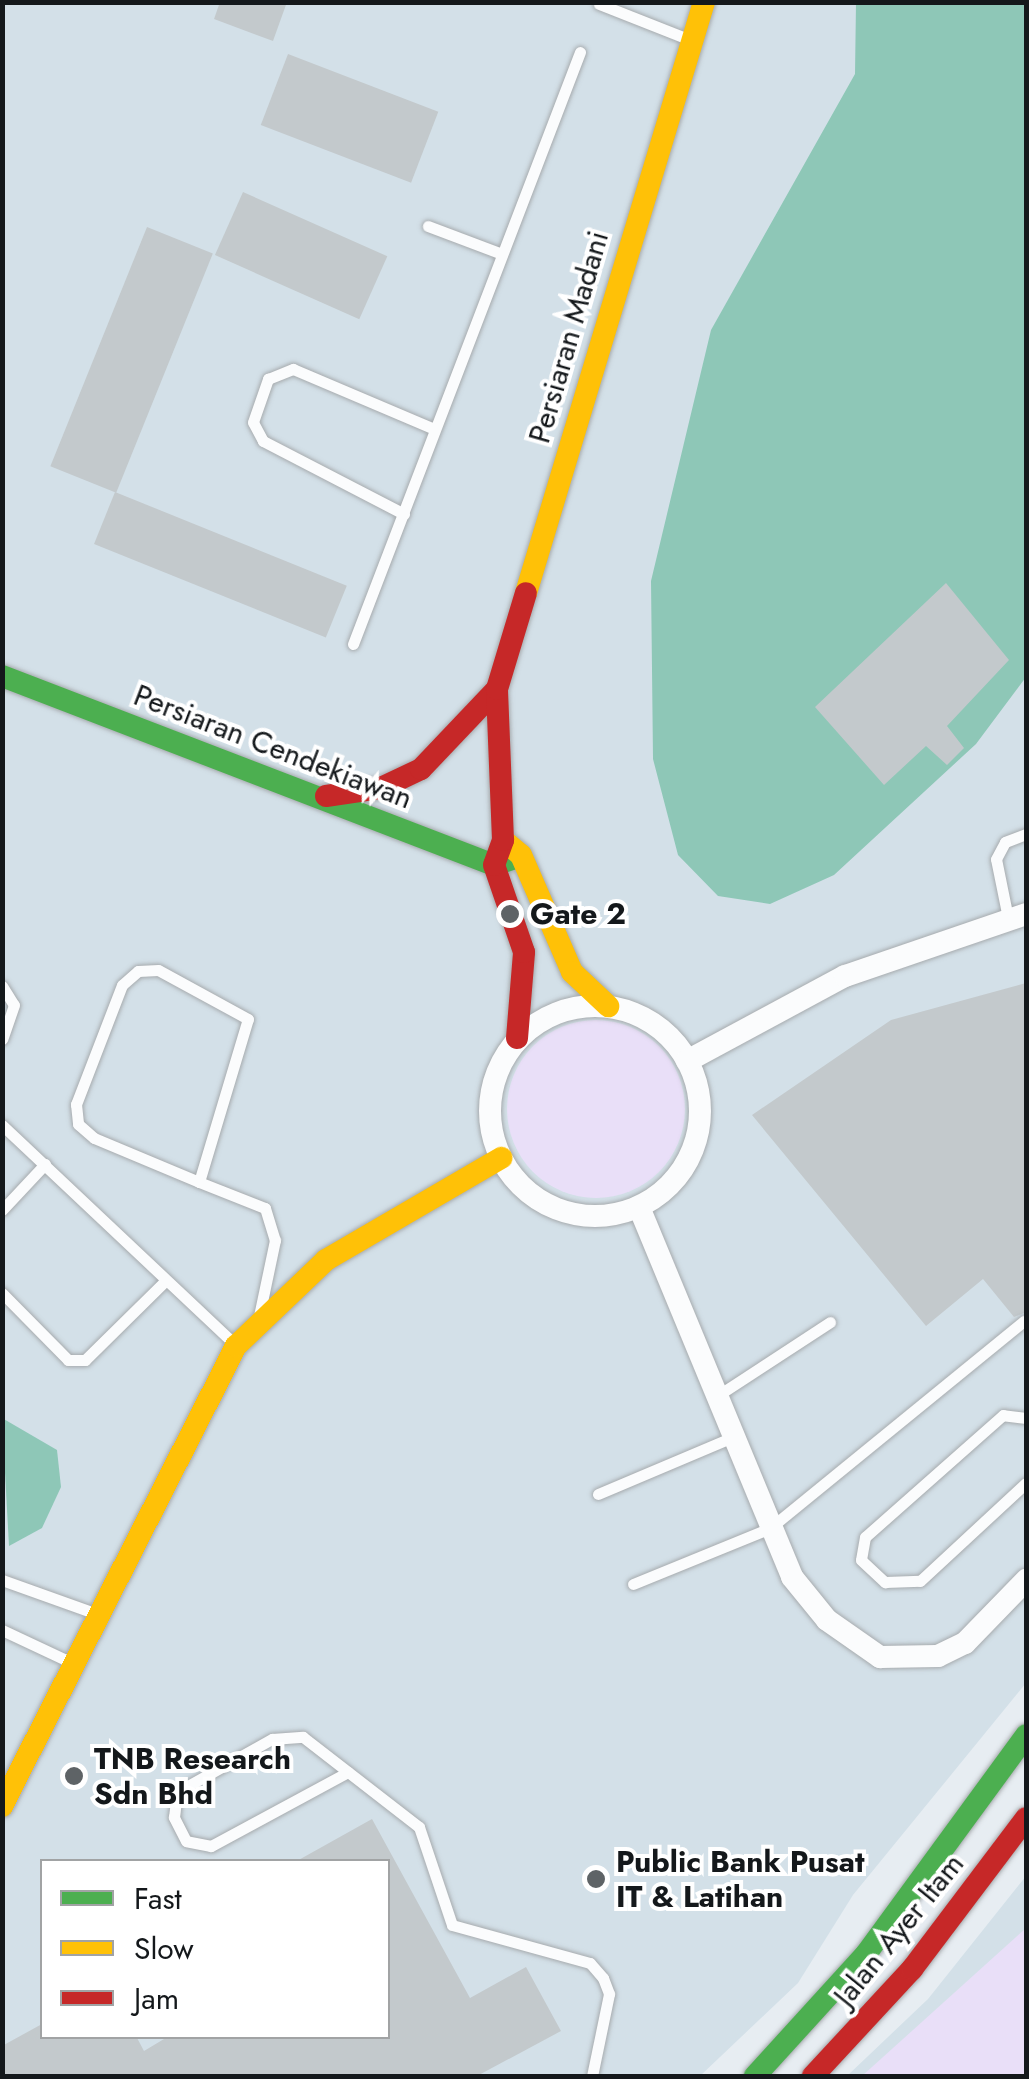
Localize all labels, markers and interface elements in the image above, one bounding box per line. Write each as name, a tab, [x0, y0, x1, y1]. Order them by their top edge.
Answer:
street label: Persiaran Madani	[522, 227, 616, 447]
street label: Persiaran Cendekiawan	[129, 677, 417, 817]
place label: Gate 2	[530, 896, 626, 932]
marker: Gate 2	[499, 903, 521, 925]
place label: TNB Research Sdn Bhd	[94, 1741, 291, 1812]
marker: TNB Research Sdn Bhd	[63, 1765, 85, 1787]
place label: Public Bank Pusat IT & Latihan	[616, 1844, 864, 1914]
street label: Jalan Ayer Itam	[827, 1846, 971, 2014]
legend	[40, 1859, 390, 2039]
marker: Public Bank Pusat IT & Latihan	[585, 1868, 607, 1890]
text: Fast	[134, 1877, 182, 1920]
text: Slow	[134, 1927, 194, 1970]
text: Jam	[134, 1977, 179, 2020]

